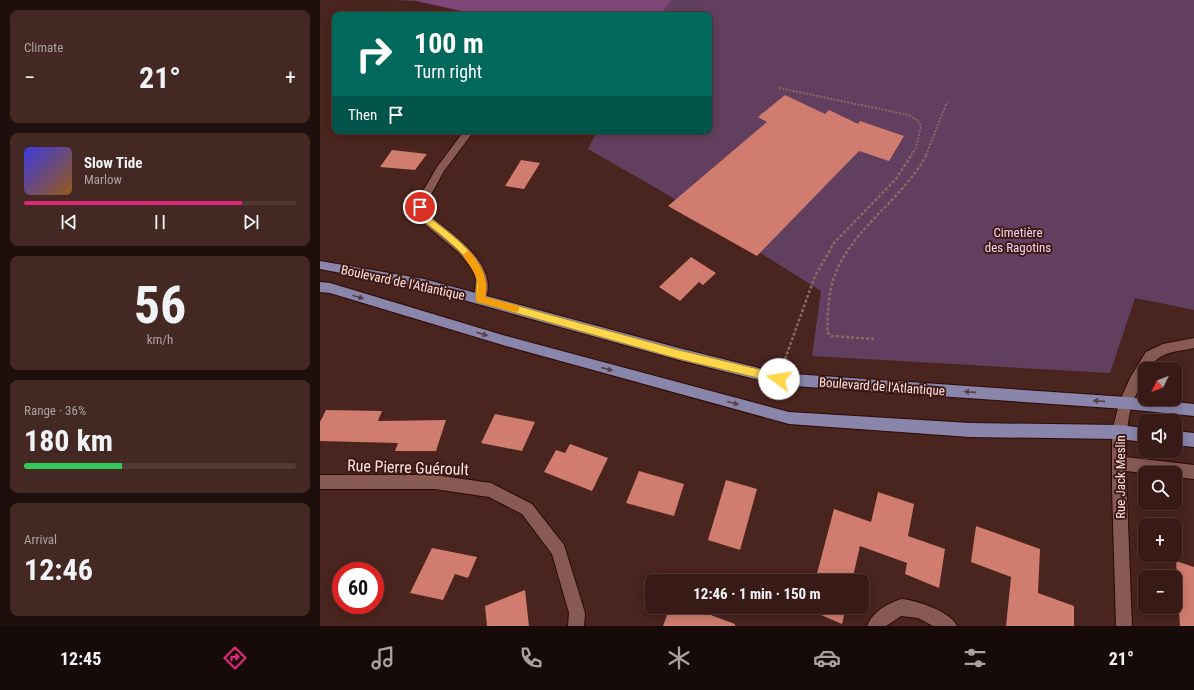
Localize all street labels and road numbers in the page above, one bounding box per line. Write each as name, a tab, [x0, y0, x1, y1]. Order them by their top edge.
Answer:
street label: Boulevard de l'Atlantique	[340, 262, 466, 303]
street label: Boulevard de l'Atlantique	[818, 375, 946, 398]
street label: Rue Jack Meslin	[1113, 435, 1128, 519]
street label: Rue Pierre Guéroult	[347, 456, 469, 479]

